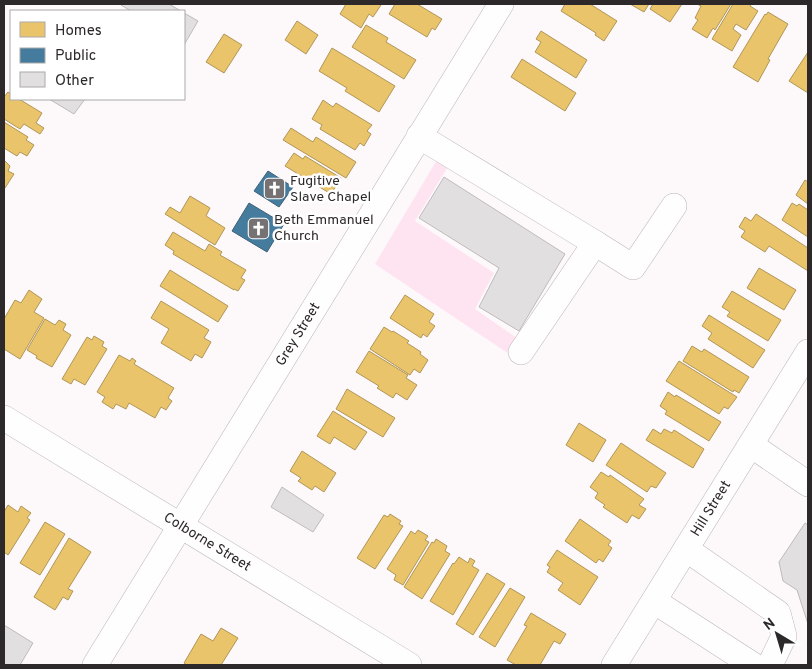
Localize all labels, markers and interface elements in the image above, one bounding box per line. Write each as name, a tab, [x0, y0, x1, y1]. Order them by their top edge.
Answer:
legend	[10, 10, 185, 100]
text: Homes	[55, 22, 102, 41]
text: Public	[55, 47, 96, 66]
text: Other	[55, 72, 94, 91]
place label: Fugitive Slave Chapel	[290, 173, 371, 206]
church icon: Fugitive Slave Chapel	[262, 177, 286, 201]
place label: Beth Emmanuel Church	[274, 212, 374, 245]
church icon: Beth Emmanuel Church	[246, 216, 270, 240]
street label: Grey Street	[272, 300, 324, 369]
street label: Hill Street	[687, 478, 735, 540]
street label: Colborne Street	[160, 509, 254, 575]
north arrow	[752, 609, 802, 659]
text: N	[761, 615, 779, 635]

